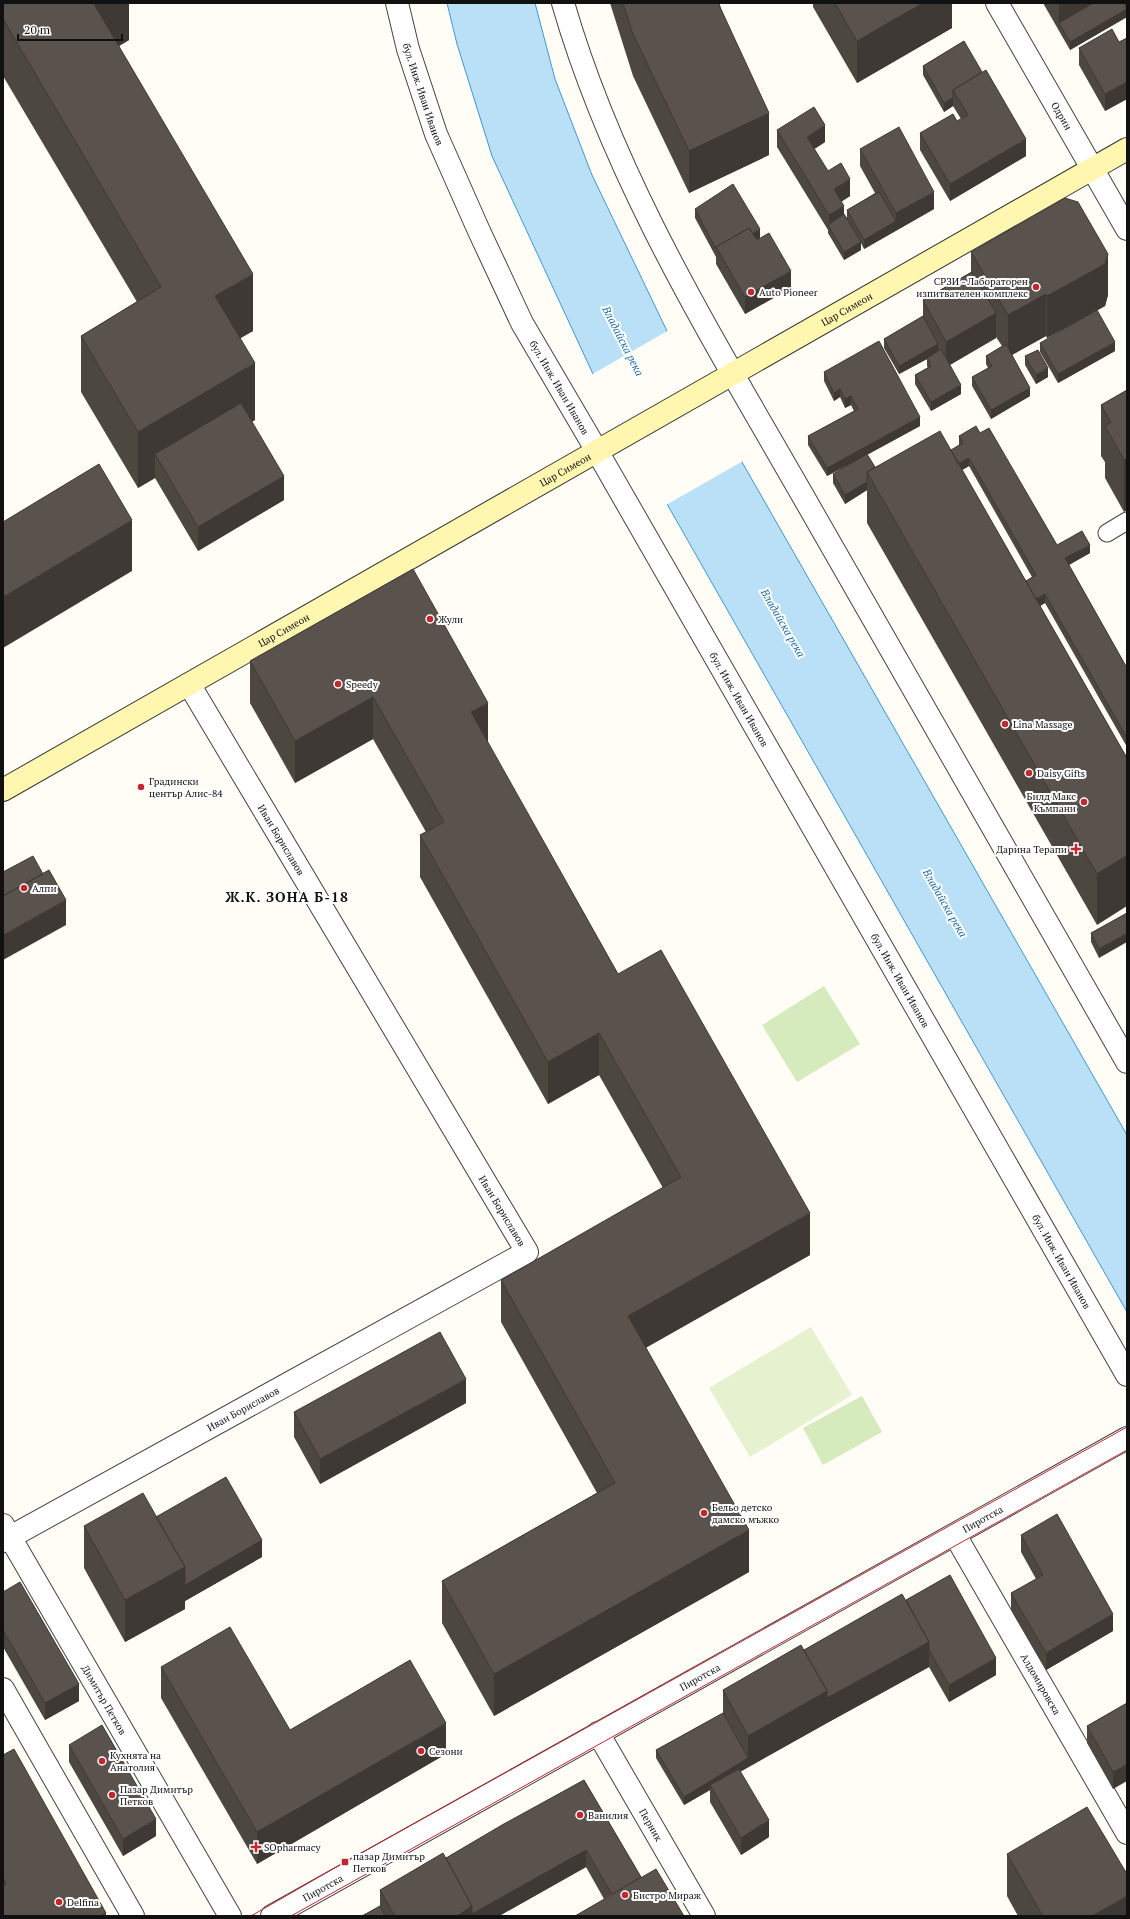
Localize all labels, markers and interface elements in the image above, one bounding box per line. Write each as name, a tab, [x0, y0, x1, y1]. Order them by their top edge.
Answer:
scale bar	[18, 16, 122, 42]
text: 20 m	[24, 22, 51, 37]
street label: бул. Инж. Иван Иванов	[400, 42, 447, 147]
street label: Одрин	[1049, 99, 1075, 132]
place label: СРЗИ - Лабораторен изпитвателен комплекс	[916, 275, 1028, 300]
marker: СРЗИ - Лабораторен изпитвателен комплекс	[1031, 282, 1041, 292]
place label: Auto Pioneer	[759, 286, 818, 299]
marker: Auto Pioneer	[746, 287, 756, 297]
street label: Цар Симеон	[818, 289, 875, 329]
water label: Владайска река	[599, 303, 647, 378]
street label: бул. Инж. Иван Иванов	[527, 338, 592, 437]
street label: Цар Симеон	[537, 450, 593, 489]
water label: Владайска река	[757, 585, 808, 660]
street label: Цар Симеон	[256, 610, 312, 650]
place label: Жули	[438, 613, 463, 626]
marker: Жули	[425, 614, 435, 624]
street label: бул. Инж. Иван Иванов	[707, 650, 772, 749]
place label: Speedy	[346, 678, 379, 691]
marker: Speedy	[333, 679, 343, 689]
place label: Lina Massage	[1013, 718, 1073, 731]
marker: Lina Massage	[1000, 719, 1010, 729]
place label: Daisy Gifts	[1037, 767, 1085, 780]
marker: Daisy Gifts	[1024, 768, 1034, 778]
place label: Градински център Алис-84	[149, 775, 223, 800]
marker: Градински център Алис-84	[136, 782, 146, 792]
place label: Билд Макс Къмпани	[1027, 790, 1076, 815]
marker: Билд Макс Къмпани	[1079, 797, 1089, 807]
street label: Иван Бориславов	[255, 802, 307, 878]
place label: Дарина Терапи	[996, 843, 1067, 856]
marker: Дарина Терапи	[1070, 843, 1082, 855]
water label: Владайска река	[919, 865, 970, 940]
place label: Алпи	[32, 882, 57, 895]
marker: Алпи	[19, 883, 29, 893]
district label: Ж.К. ЗОНА Б-18	[225, 887, 349, 906]
street label: бул. Инж. Иван Иванов	[868, 931, 933, 1030]
street label: Иван Бориславов	[476, 1173, 528, 1249]
street label: бул. Инж. Иван Иванов	[1030, 1212, 1094, 1311]
street label: Иван Бориславов	[204, 1384, 281, 1434]
place label: Бельо детско дамско мъжко	[712, 1501, 779, 1526]
street label: Пиротска	[960, 1502, 1005, 1535]
marker: Бельо детско дамско мъжко	[699, 1508, 709, 1518]
street label: Алдомировска	[1018, 1651, 1064, 1717]
street label: Пиротска	[677, 1660, 722, 1693]
street label: Димитър Петков	[79, 1662, 130, 1737]
place label: Сезони	[429, 1745, 463, 1758]
marker: Сезони	[416, 1746, 426, 1756]
place label: Кухнята на Анатолия	[110, 1749, 161, 1774]
marker: Кухнята на Анатолия	[97, 1756, 107, 1766]
place label: Пазар Димитър Петков	[120, 1783, 193, 1808]
marker: Пазар Димитър Петков	[107, 1790, 117, 1800]
street label: Перник	[637, 1806, 666, 1844]
place label: Ванилия	[588, 1809, 628, 1822]
marker: Ванилия	[575, 1810, 585, 1820]
place label: SOpharmacy	[264, 1841, 322, 1854]
marker: SOpharmacy	[251, 1842, 261, 1852]
place label: пазар Димитър Петков	[353, 1850, 425, 1875]
marker: пазар Димитър Петков	[340, 1857, 350, 1867]
street label: Пиротска	[300, 1871, 345, 1904]
place label: Бистро Мираж	[633, 1889, 702, 1902]
marker: Бистро Мираж	[620, 1890, 630, 1900]
place label: Delfina	[67, 1896, 99, 1909]
marker: Delfina	[54, 1897, 64, 1907]

